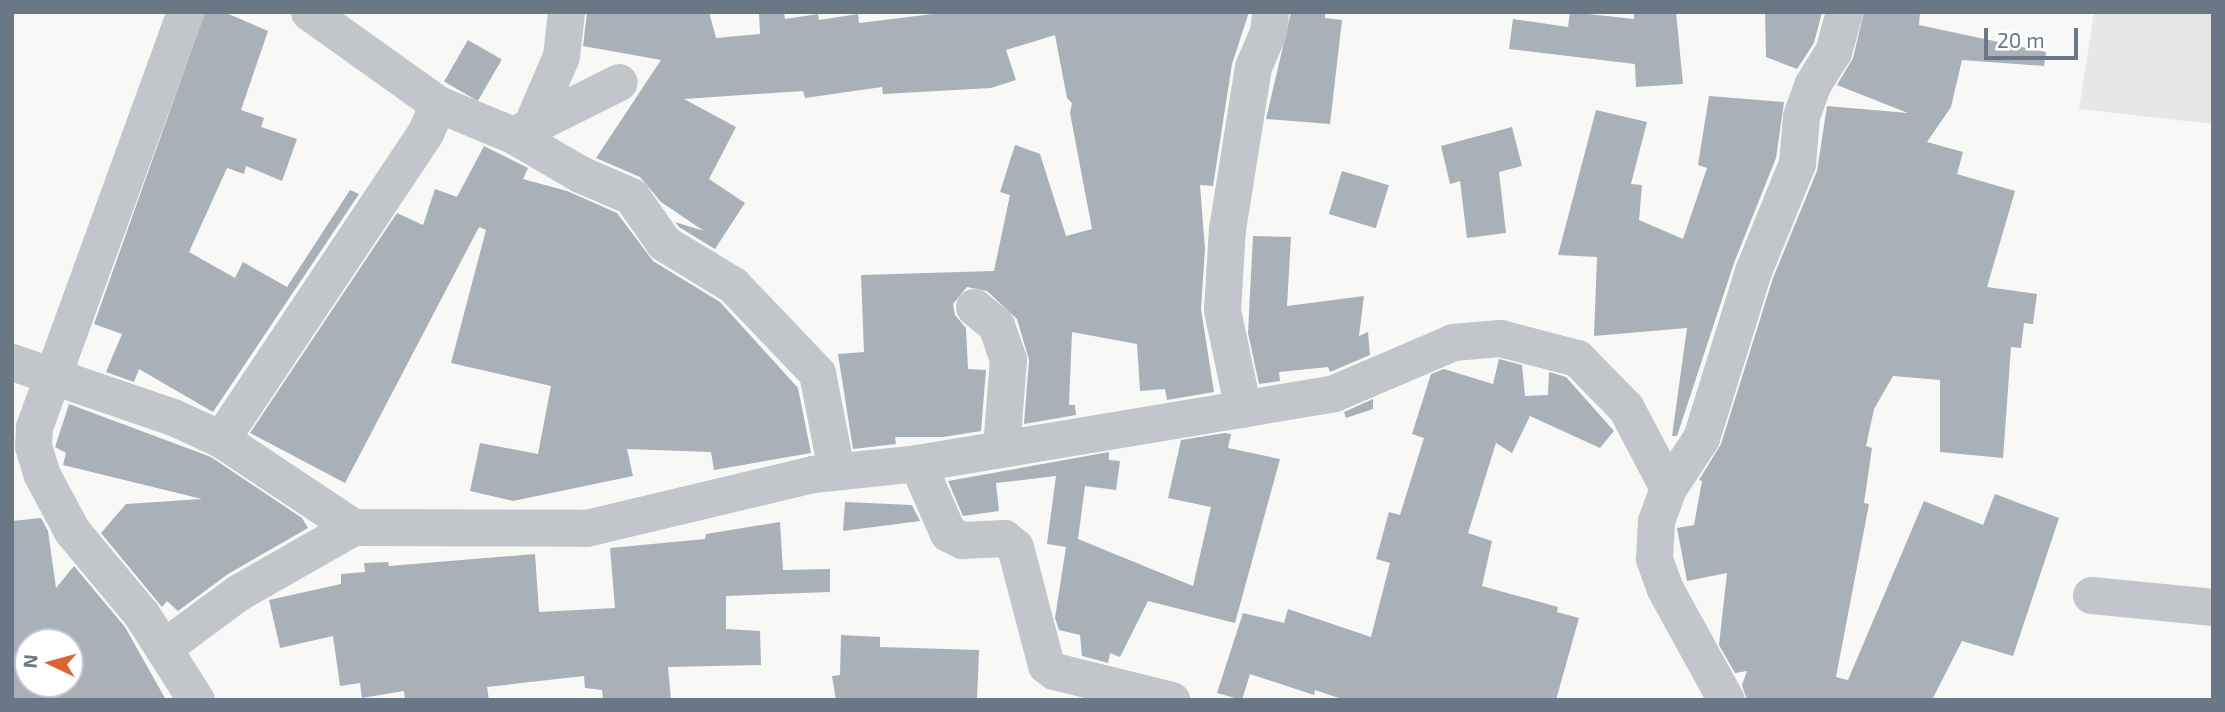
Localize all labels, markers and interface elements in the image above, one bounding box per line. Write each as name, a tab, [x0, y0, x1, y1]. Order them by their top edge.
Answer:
scale bar	[1987, 14, 2082, 58]
text: 20 m	[1997, 27, 2045, 52]
north arrow	[14, 628, 84, 698]
text: N	[18, 653, 42, 669]

